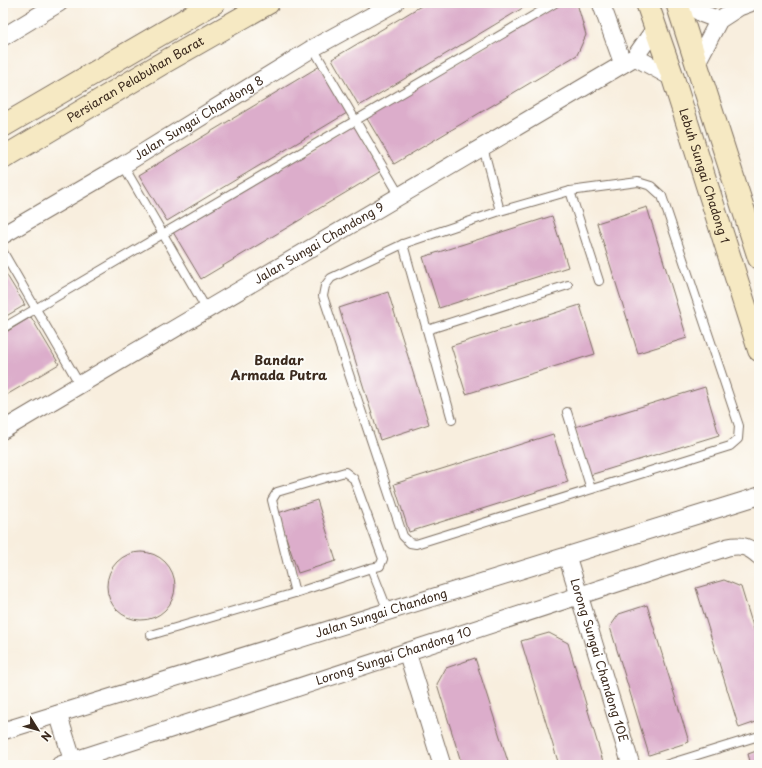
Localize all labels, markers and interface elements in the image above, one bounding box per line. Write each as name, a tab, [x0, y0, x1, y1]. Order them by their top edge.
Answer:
street label: Persiaran Pelabuhan Barat	[63, 31, 207, 126]
street label: Jalan Sungai Chandong 8	[130, 71, 267, 164]
street label: Lebuh Sungai Chadong 1	[675, 106, 735, 245]
street label: Jalan Sungai Chandong 9	[250, 197, 387, 288]
district label: Bandar Armada Putra	[230, 350, 327, 384]
street label: Lorong Sungai Chandong 10E	[566, 576, 633, 744]
street label: Jalan Sungai Chandong	[313, 584, 449, 641]
street label: Lorong Sungai Chandong 10	[313, 621, 474, 689]
north arrow	[18, 710, 58, 750]
text: N	[37, 728, 56, 745]

